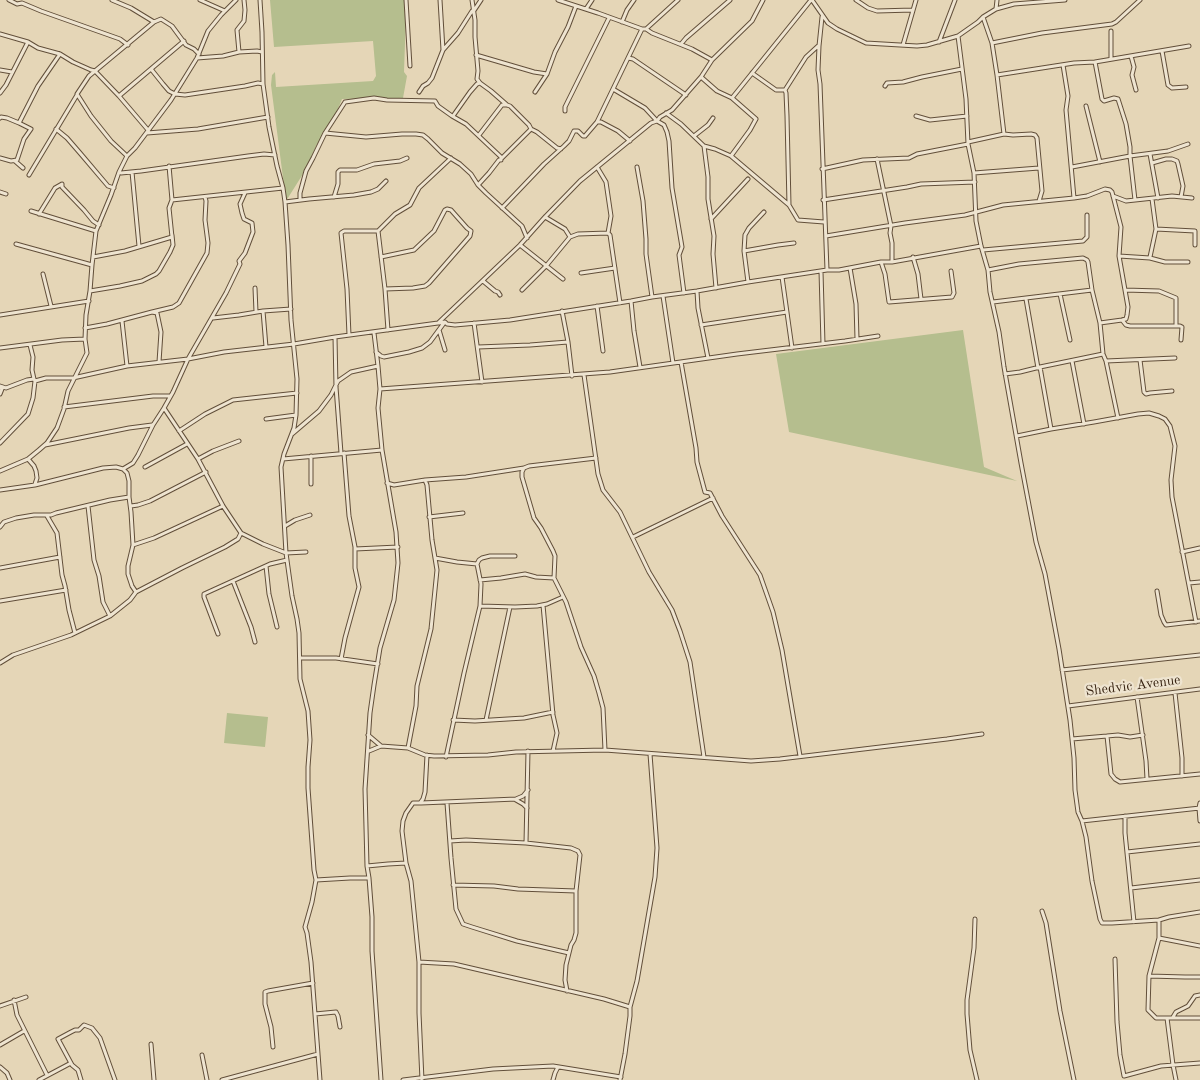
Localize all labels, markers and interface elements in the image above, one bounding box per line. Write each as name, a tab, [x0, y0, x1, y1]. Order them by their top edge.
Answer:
street label: Shedvic Avenue	[1084, 672, 1182, 700]

